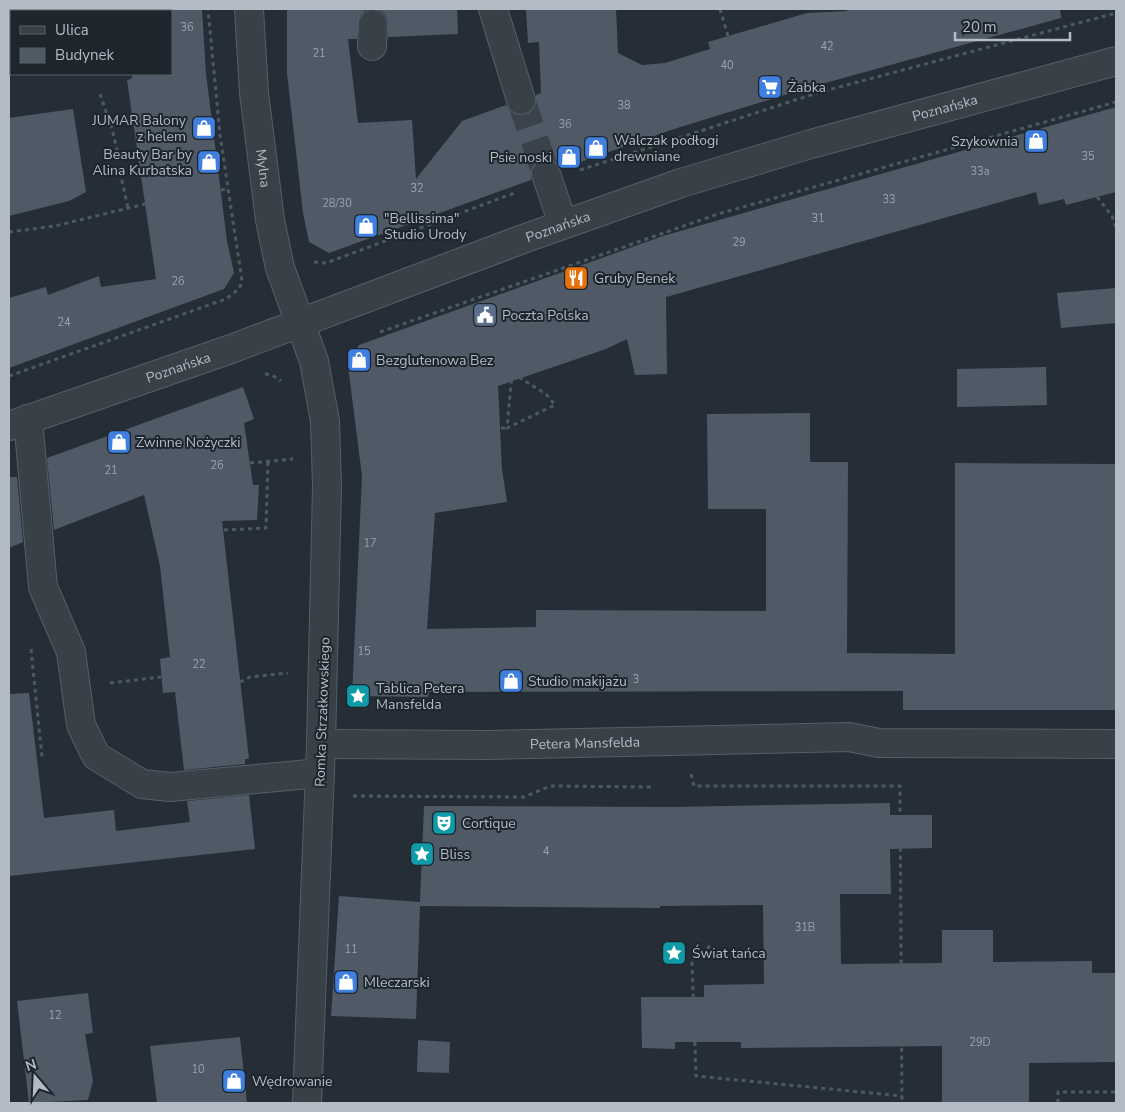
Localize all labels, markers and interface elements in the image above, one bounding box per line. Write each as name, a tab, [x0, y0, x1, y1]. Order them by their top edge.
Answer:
legend	[10, 10, 172, 75]
scale bar	[955, 10, 1070, 42]
text: 20 m	[962, 17, 997, 37]
text: Ulica	[55, 20, 89, 40]
house number: 36	[180, 20, 194, 35]
house number: 42	[820, 39, 834, 54]
text: Budynek	[55, 45, 115, 65]
house number: 21	[312, 46, 326, 61]
house number: 40	[720, 58, 734, 73]
supermarket icon: Żabka	[757, 74, 783, 100]
place label: Żabka	[788, 78, 826, 97]
street label: Poznańska	[910, 90, 980, 126]
house number: 38	[617, 98, 631, 113]
place label: JUMAR Balony z helem	[91, 111, 187, 146]
shop icon: JUMAR Balony z helem	[191, 115, 217, 141]
house number: 36	[558, 117, 572, 132]
shop icon: Szykownia	[1023, 128, 1049, 154]
place label: Walczak podłogi drewniane	[614, 131, 718, 166]
place label: Szykownia	[951, 132, 1018, 151]
shop icon: Walczak podłogi drewniane	[583, 135, 609, 161]
shop icon: Psie noski	[556, 144, 582, 170]
place label: Beauty Bar by Alina Kurbatska	[92, 145, 193, 180]
street label: Mylna	[251, 148, 275, 189]
place label: Psie noski	[490, 148, 552, 167]
shop icon: Beauty Bar by Alina Kurbatska	[196, 149, 222, 175]
house number: 35	[1081, 149, 1095, 164]
house number: 33a	[970, 164, 990, 179]
house number: 32	[410, 181, 424, 196]
house number: 33	[882, 192, 896, 207]
house number: 28/30	[322, 196, 352, 211]
street label: Poznańska	[523, 207, 593, 247]
place label: "Bellissima" Studio Urody	[384, 209, 467, 244]
house number: 31	[811, 211, 825, 226]
shop icon: "Bellissima" Studio Urody	[353, 213, 379, 239]
house number: 29	[732, 235, 746, 250]
restaurant icon: Gruby Benek	[563, 265, 589, 291]
place label: Gruby Benek	[594, 269, 676, 288]
house number: 26	[171, 274, 185, 289]
public building icon: Poczta Polska	[472, 302, 498, 328]
place label: Poczta Polska	[502, 306, 589, 325]
house number: 24	[57, 315, 71, 330]
shop icon: Bezglutenowa Bez	[346, 347, 372, 373]
street label: Poznańska	[143, 348, 213, 388]
place label: Bezglutenowa Bez	[376, 351, 494, 370]
shop icon: Zwinne Nożyczki	[106, 429, 132, 455]
place label: Zwinne Nożyczki	[136, 433, 241, 452]
house number: 26	[210, 458, 224, 473]
house number: 21	[104, 463, 118, 478]
house number: 17	[363, 536, 377, 551]
street label: Romka Strzałkowskiego	[310, 637, 335, 787]
house number: 15	[357, 644, 371, 659]
house number: 22	[192, 657, 206, 672]
shop icon: Studio makijażu	[498, 668, 524, 694]
place label: Studio makijażu	[528, 672, 627, 691]
house number: 3	[633, 672, 639, 687]
place label: Tablica Petera Mansfelda	[376, 679, 464, 714]
place icon: Tablica Petera Mansfelda	[345, 683, 371, 709]
street label: Petera Mansfelda	[530, 733, 640, 754]
theatre icon: Cortique	[431, 810, 457, 836]
place label: Cortique	[462, 814, 516, 833]
place icon: Bliss	[409, 841, 435, 867]
house number: 4	[543, 844, 550, 859]
place label: Bliss	[440, 845, 471, 864]
house number: 31B	[795, 920, 815, 935]
place icon: Świat tańca	[661, 940, 687, 966]
house number: 11	[344, 942, 358, 957]
place label: Świat tańca	[692, 944, 766, 963]
shop icon: Mleczarski	[333, 969, 359, 995]
place label: Mleczarski	[364, 973, 430, 992]
house number: 12	[48, 1008, 62, 1023]
house number: 29D	[969, 1035, 991, 1050]
north arrow	[10, 1052, 60, 1102]
text: N	[23, 1054, 39, 1076]
house number: 10	[191, 1062, 205, 1077]
shop icon: Wędrowanie	[221, 1068, 247, 1094]
place label: Wędrowanie	[252, 1072, 333, 1091]

